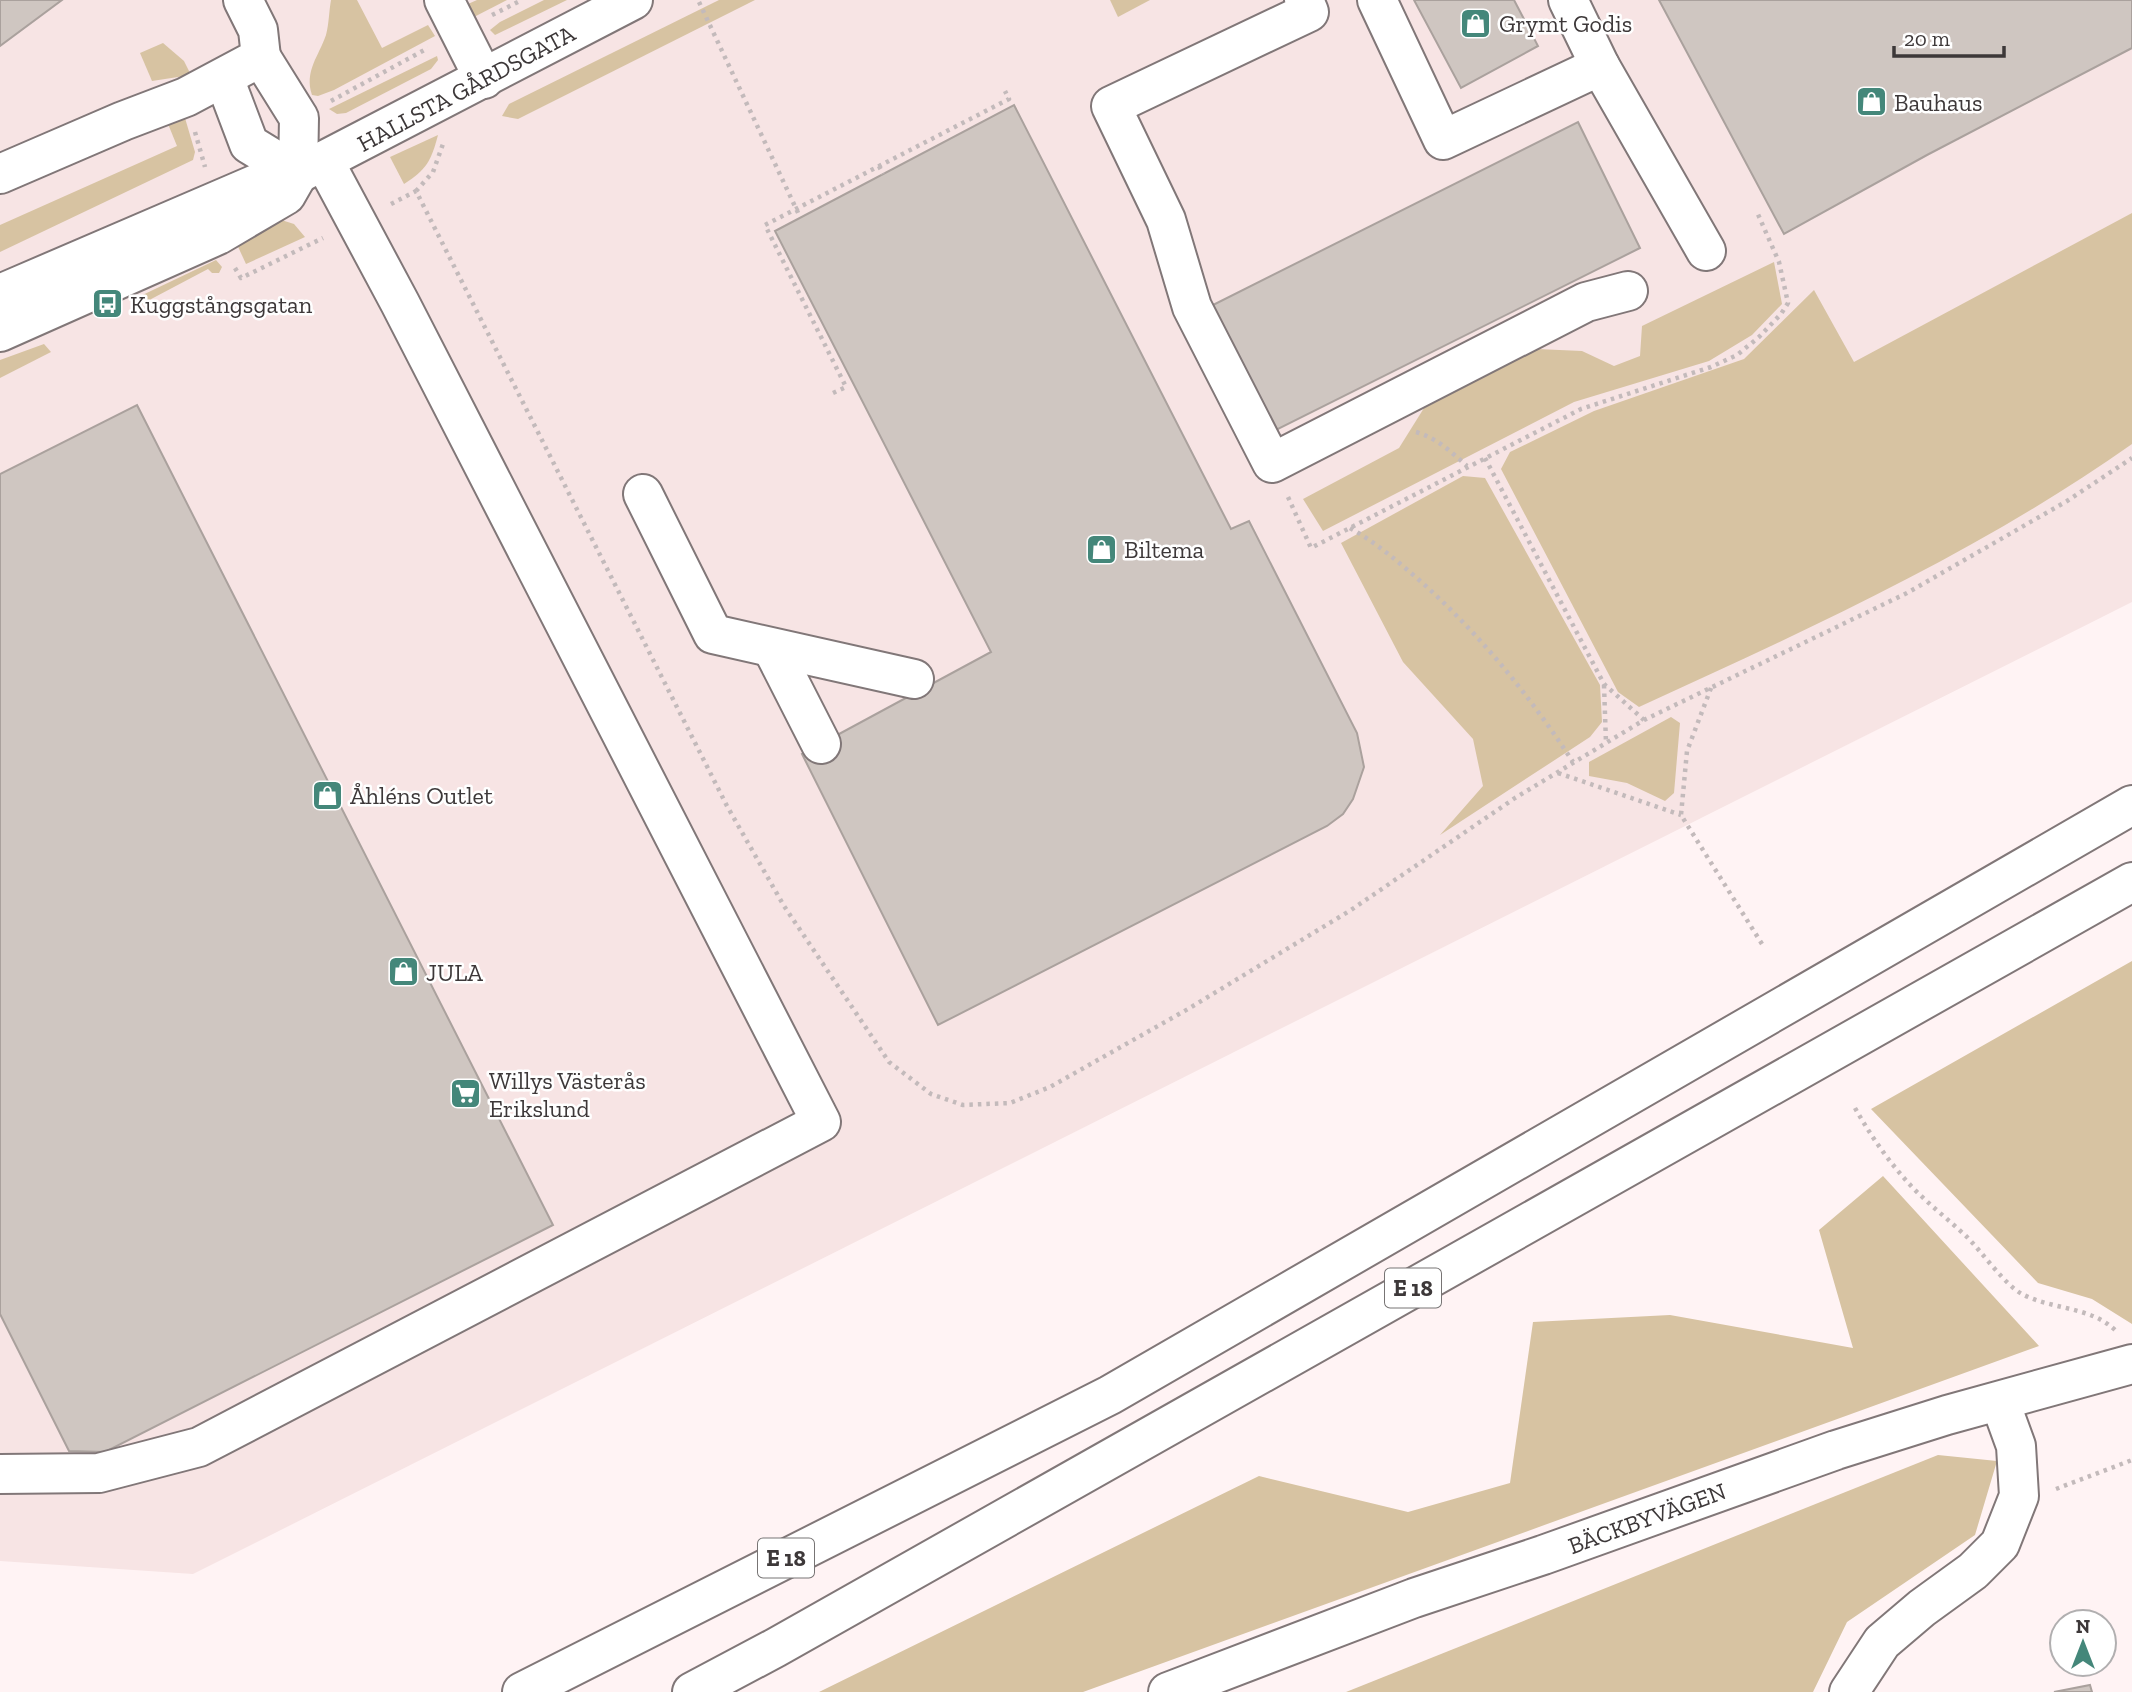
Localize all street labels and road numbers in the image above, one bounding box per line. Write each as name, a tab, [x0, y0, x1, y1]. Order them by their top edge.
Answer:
street label: HALLSTA GÅRDSGATA	[352, 18, 580, 158]
road number: E 18	[1385, 1268, 1441, 1308]
street label: BÄCKBYVÄGEN	[1564, 1476, 1730, 1560]
road number: E 18	[758, 1539, 814, 1578]

